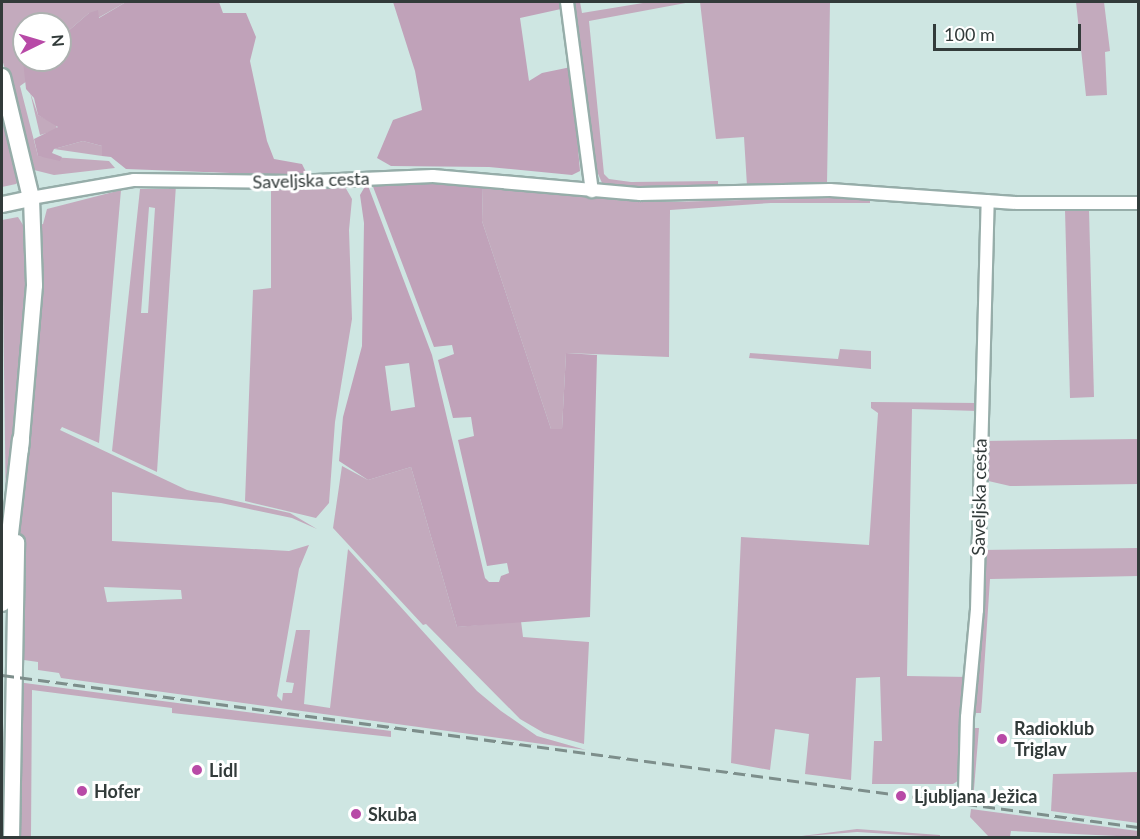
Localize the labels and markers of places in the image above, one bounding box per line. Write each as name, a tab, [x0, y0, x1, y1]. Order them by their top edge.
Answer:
place label: Radioklub Triglav	[1014, 718, 1094, 760]
marker: Radioklub Triglav	[995, 732, 1009, 746]
place label: Lidl	[209, 759, 238, 781]
marker: Lidl	[190, 763, 204, 777]
place label: Hofer	[94, 780, 140, 802]
marker: Hofer	[75, 784, 89, 798]
place label: Ljubljana Ježica	[914, 785, 1038, 807]
marker: Ljubljana Ježica	[892, 787, 910, 805]
place label: Skuba	[368, 803, 417, 825]
marker: Skuba	[349, 807, 363, 821]

